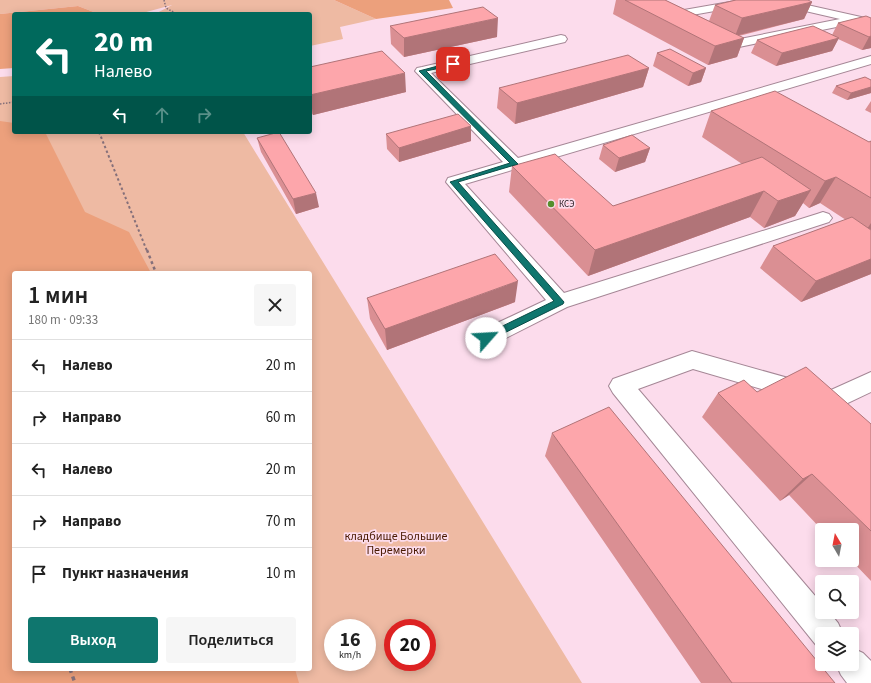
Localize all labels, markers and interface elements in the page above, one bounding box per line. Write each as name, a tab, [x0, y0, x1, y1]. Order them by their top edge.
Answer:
text: 20 m	[94, 22, 153, 62]
icon: left	[28, 28, 80, 80]
pin	[436, 47, 470, 81]
icon: arrive	[442, 53, 464, 75]
text: Налево	[94, 59, 152, 84]
icon: left	[109, 104, 131, 126]
icon: ahead	[151, 104, 173, 126]
icon: right	[193, 104, 215, 126]
place label: КСЭ	[559, 198, 574, 211]
marker: КСЭ	[546, 199, 556, 209]
text: 1 мин	[28, 278, 88, 313]
button: close	[254, 284, 296, 326]
text: 180 m · 09:33	[28, 311, 98, 329]
position arrow	[465, 317, 507, 359]
icon: left	[28, 355, 50, 377]
text: Налево	[62, 355, 113, 376]
text: 20 m	[266, 355, 296, 376]
icon: right	[28, 407, 50, 429]
text: Направо	[62, 407, 121, 428]
text: 60 m	[266, 407, 296, 428]
icon: left	[28, 459, 50, 481]
text: Налево	[62, 459, 113, 480]
text: 20 m	[266, 459, 296, 480]
icon: right	[28, 511, 50, 533]
text: Направо	[62, 511, 121, 532]
text: 70 m	[266, 511, 296, 532]
north arrow	[815, 523, 859, 567]
map controls	[815, 523, 859, 671]
park label: кладбище Большие Перемерки	[345, 528, 448, 559]
icon: arrive	[28, 563, 50, 585]
text: Пункт назначения	[62, 563, 189, 584]
text: 10 m	[266, 563, 296, 584]
button: search	[815, 575, 859, 619]
button: Выход	[28, 617, 158, 663]
button: Поделиться	[166, 617, 296, 663]
speed limit sign: 20	[384, 619, 436, 671]
text: 16	[339, 626, 361, 654]
button: layers	[815, 627, 859, 671]
text: km/h	[339, 648, 361, 662]

